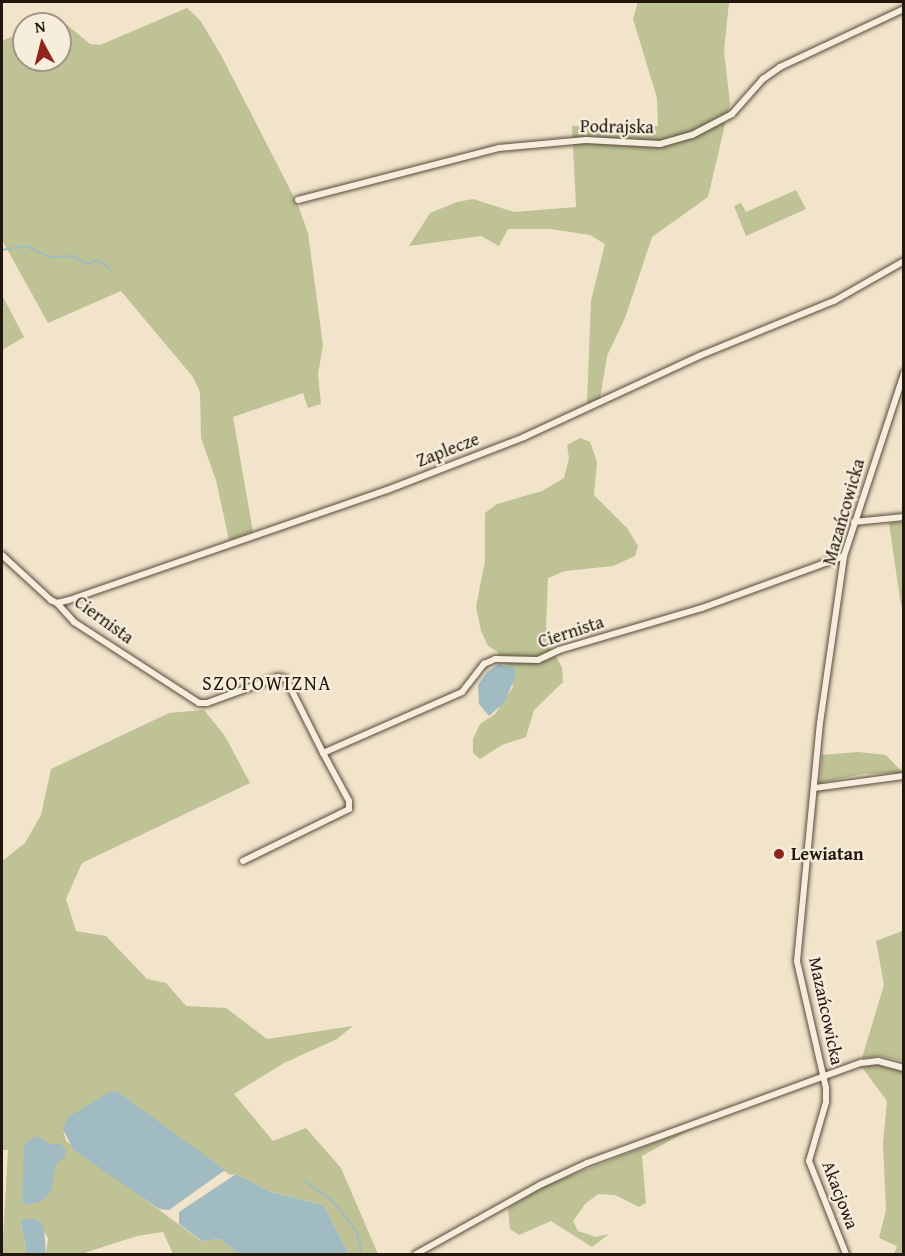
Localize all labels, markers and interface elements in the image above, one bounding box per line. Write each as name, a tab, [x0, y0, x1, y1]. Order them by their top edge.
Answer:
north arrow	[12, 12, 72, 72]
text: N	[33, 14, 47, 39]
street label: Podrajska	[580, 116, 654, 138]
street label: Zaplecze	[414, 428, 482, 472]
street label: Mazańcowicka	[818, 456, 870, 568]
street label: Ciernista	[70, 591, 138, 649]
street label: Ciernista	[535, 611, 607, 653]
district label: SZOTOWIZNA	[202, 670, 332, 694]
place label: Lewiatan	[791, 843, 864, 865]
marker: Lewiatan	[772, 847, 786, 861]
street label: Mazańcowicka	[804, 955, 848, 1067]
street label: Akacjowa	[817, 1158, 863, 1232]

